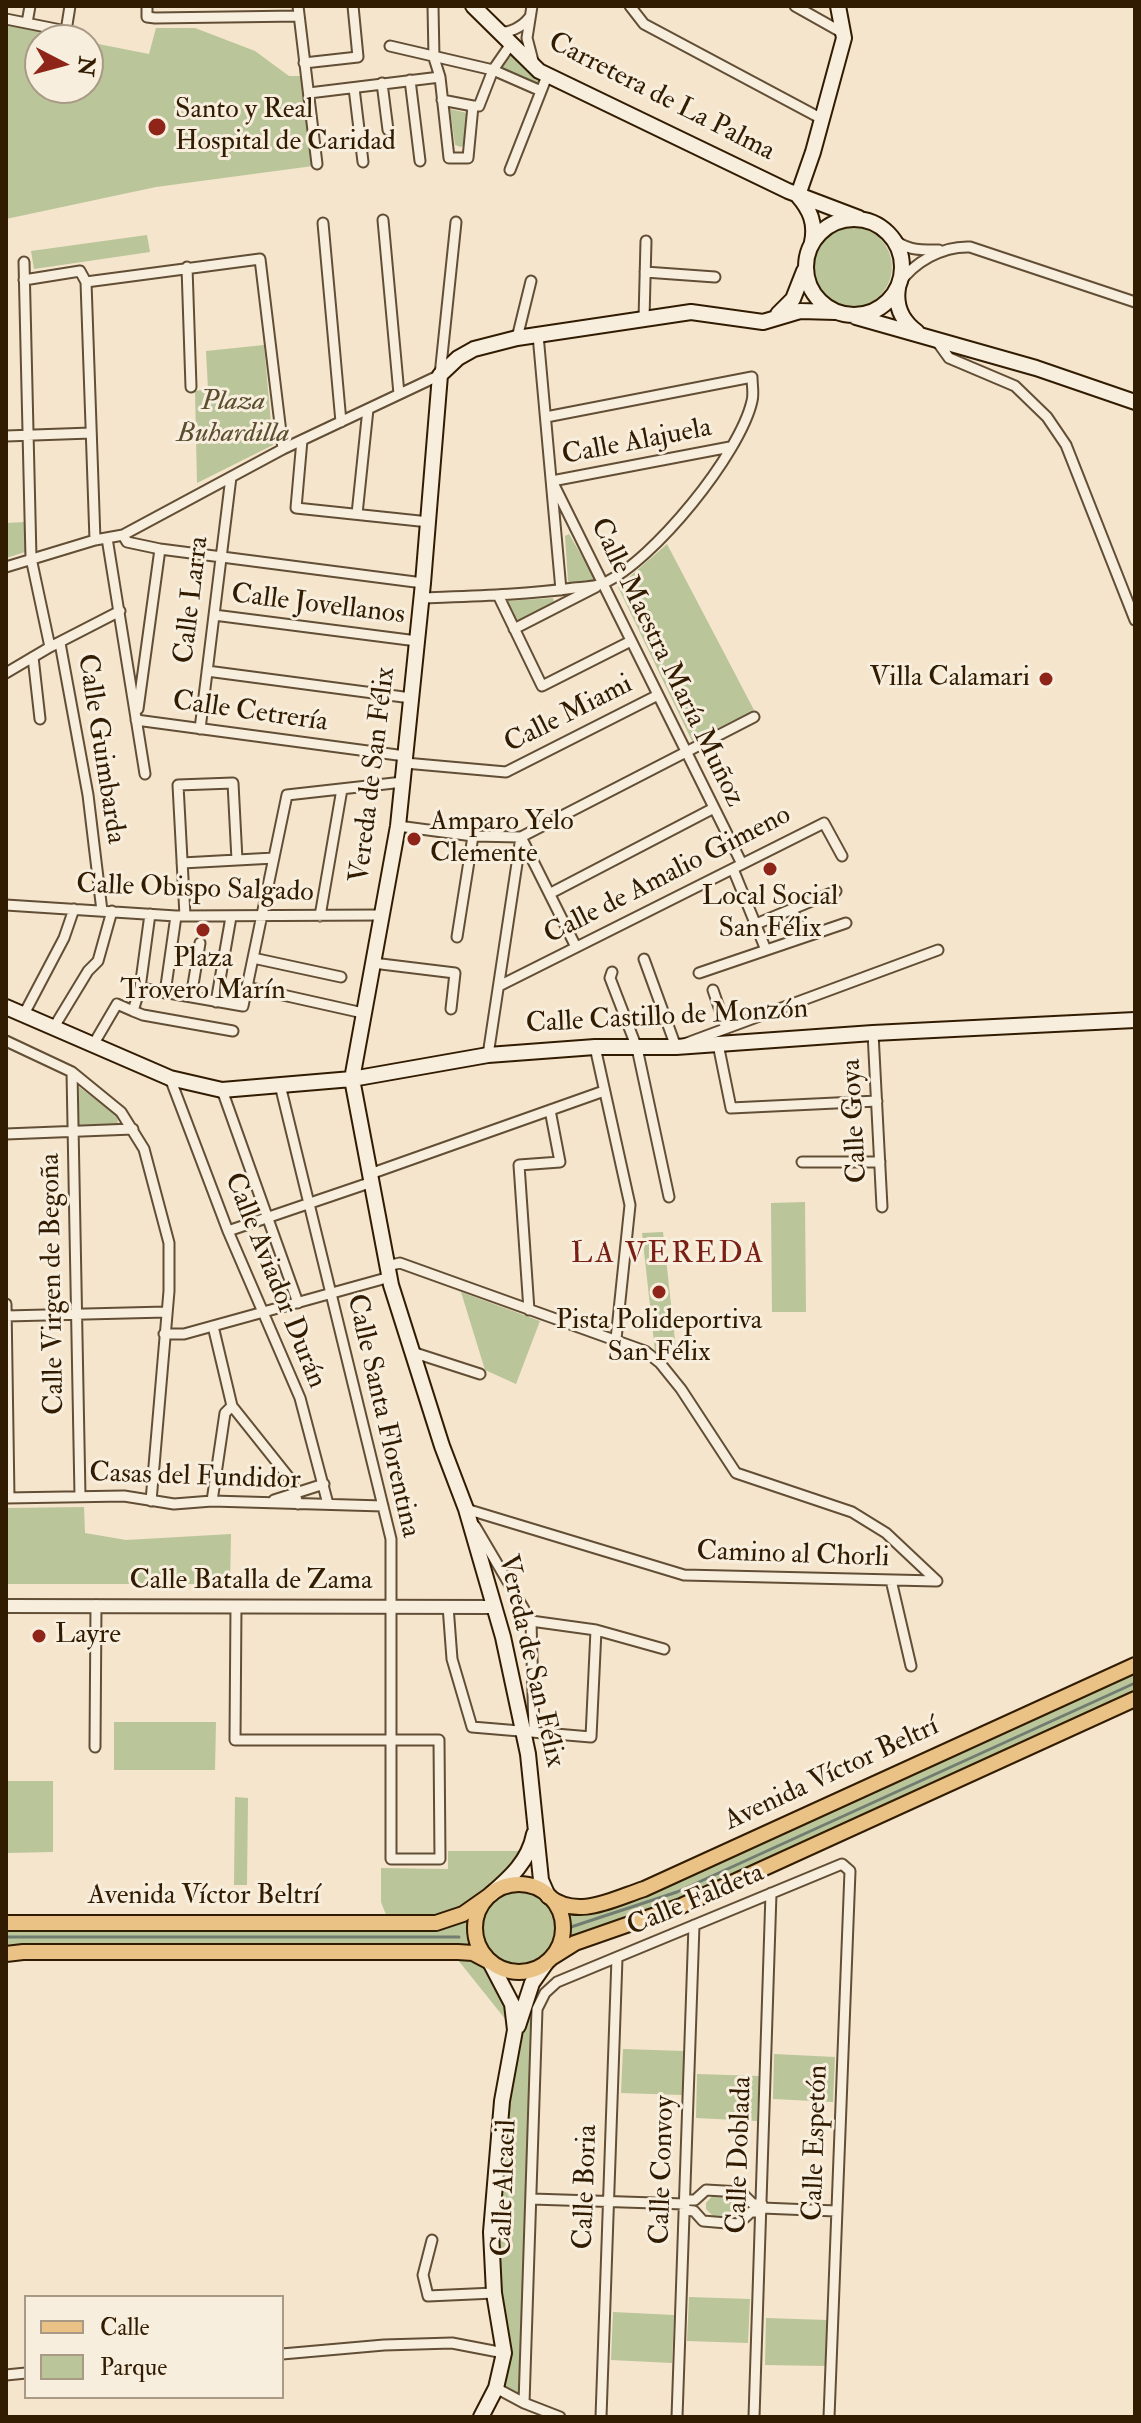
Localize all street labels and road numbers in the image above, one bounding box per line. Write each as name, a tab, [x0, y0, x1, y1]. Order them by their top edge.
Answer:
street label: Carretera de La Palma	[542, 26, 780, 170]
street label: Calle Alajuela	[559, 412, 715, 474]
street label: Calle Maestra María Muñoz	[582, 513, 750, 813]
street label: Calle Larra	[169, 534, 217, 666]
street label: Calle Jovellanos	[229, 579, 407, 633]
street label: Calle Guimbarda	[68, 652, 132, 846]
street label: Vereda de San Félix	[344, 665, 404, 885]
street label: Calle Miami	[499, 668, 639, 762]
street label: Calle Cetrería	[170, 685, 330, 741]
street label: Calle de Amalio Gimeno	[539, 799, 797, 953]
street label: Calle Obispo Salgado	[76, 869, 314, 911]
street label: Calle Castillo de Monzón	[525, 994, 809, 1042]
street label: Calle Goya	[836, 1058, 876, 1184]
street label: Calle Virgen de Begoña	[35, 1153, 73, 1415]
street label: Calle Aviador Durán	[216, 1168, 332, 1394]
street label: Calle Santa Florentina	[338, 1291, 426, 1541]
street label: Casas del Fundidor	[89, 1458, 301, 1498]
street label: Camino al Chorli	[696, 1536, 890, 1576]
street label: Vereda de San Félix	[489, 1552, 571, 1770]
street label: Calle Batalla de Zama	[129, 1565, 373, 1599]
street label: Avenida Víctor Beltrí	[720, 1711, 944, 1839]
street label: Calle Faldeta	[623, 1857, 769, 1945]
street label: Avenida Víctor Beltrí	[88, 1880, 320, 1914]
street label: Calle Espetón	[797, 2064, 837, 2222]
street label: Calle Doblada	[721, 2076, 761, 2234]
street label: Calle Convoy	[645, 2095, 683, 2245]
street label: Calle Alcacil	[487, 2119, 525, 2257]
street label: Calle Boria	[568, 2124, 606, 2250]

